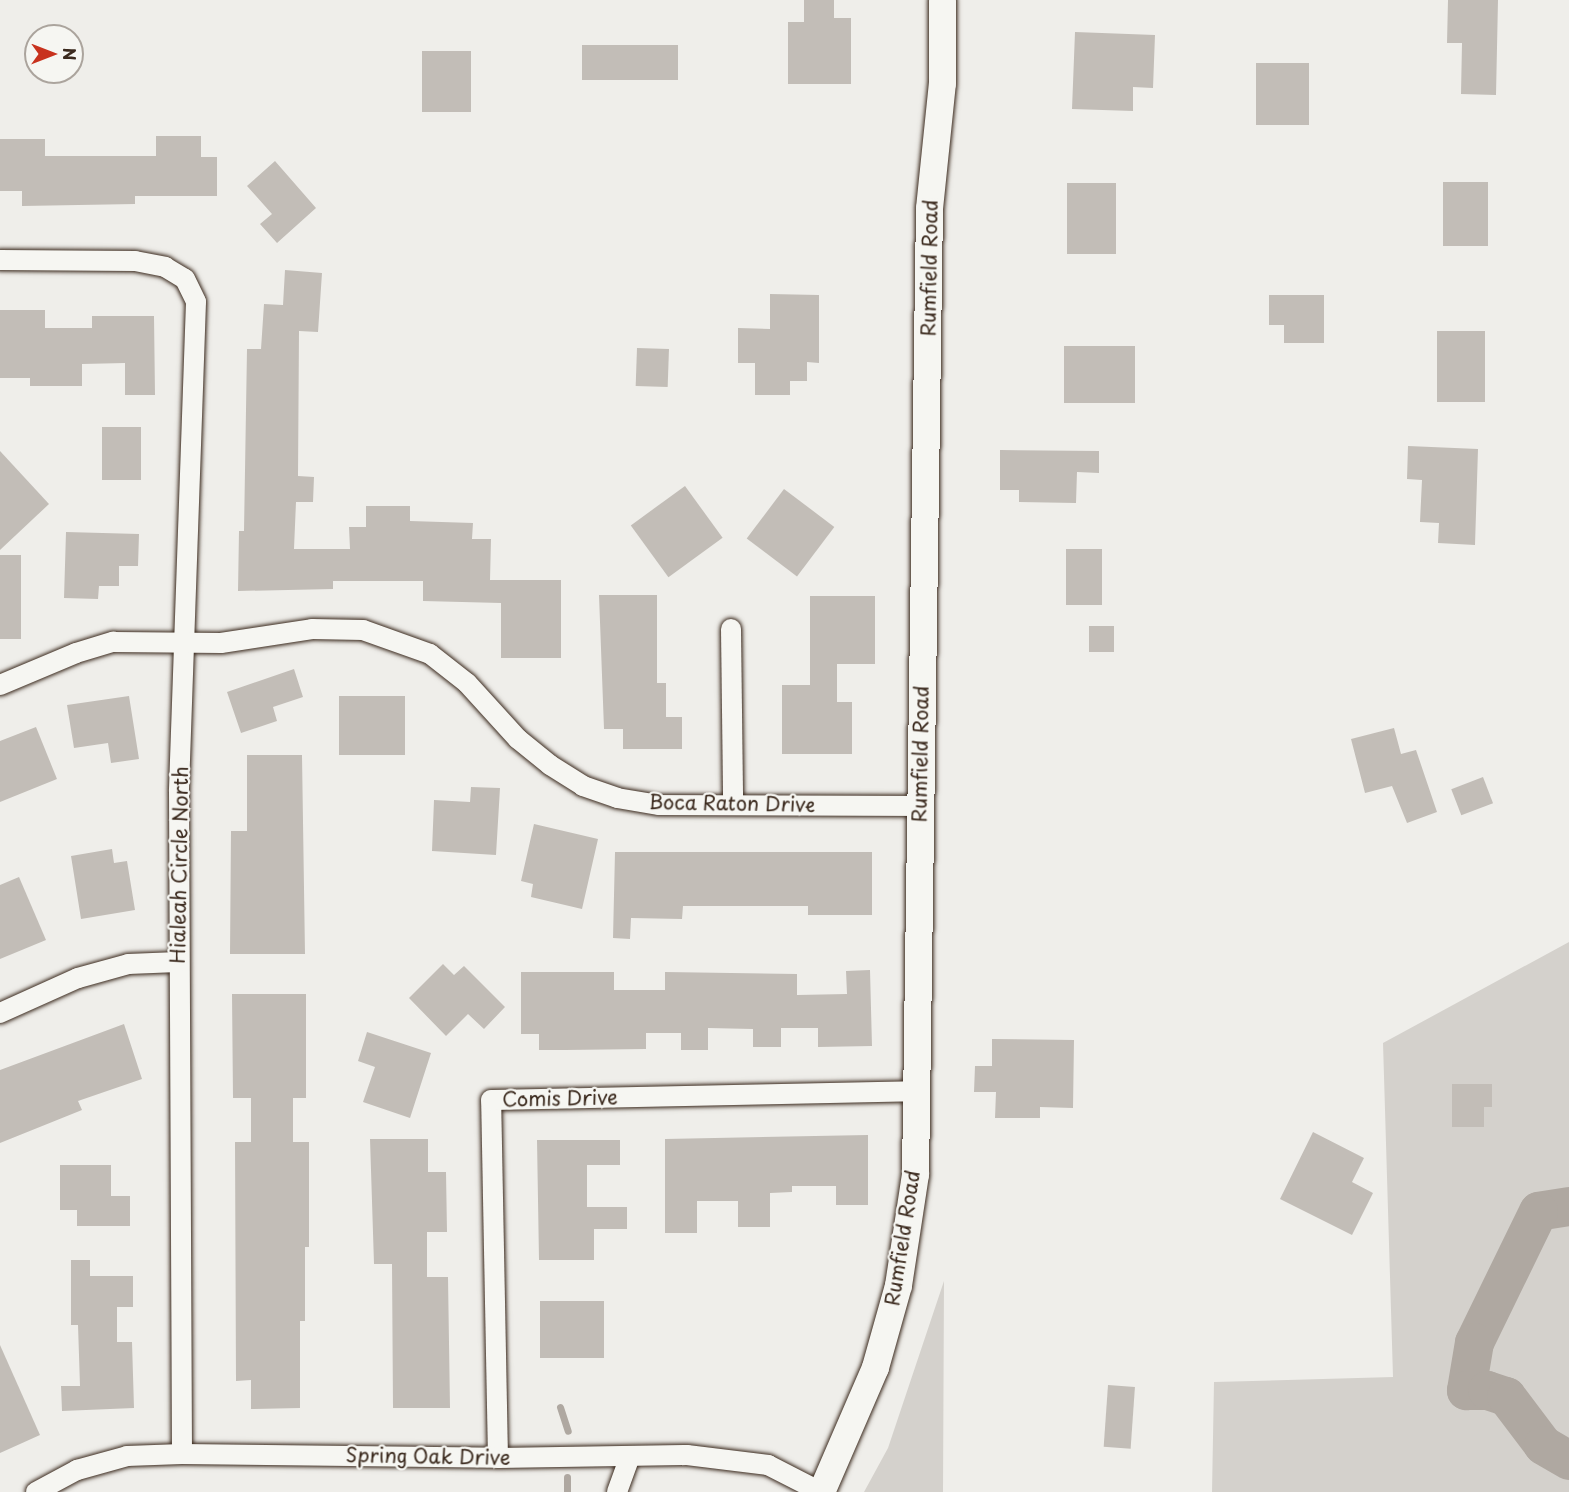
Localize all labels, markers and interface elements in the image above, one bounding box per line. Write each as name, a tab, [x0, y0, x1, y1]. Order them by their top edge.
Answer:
north arrow	[24, 24, 84, 84]
text: N	[58, 48, 82, 60]
street label: Rumfield Road	[916, 199, 942, 337]
street label: Rumfield Road	[907, 685, 933, 823]
street label: Hialeah Circle North	[165, 765, 193, 965]
street label: Boca Raton Drive	[648, 790, 816, 816]
street label: Comis Drive	[501, 1085, 619, 1111]
street label: Rumfield Road	[879, 1168, 925, 1308]
street label: Spring Oak Drive	[344, 1443, 512, 1469]

